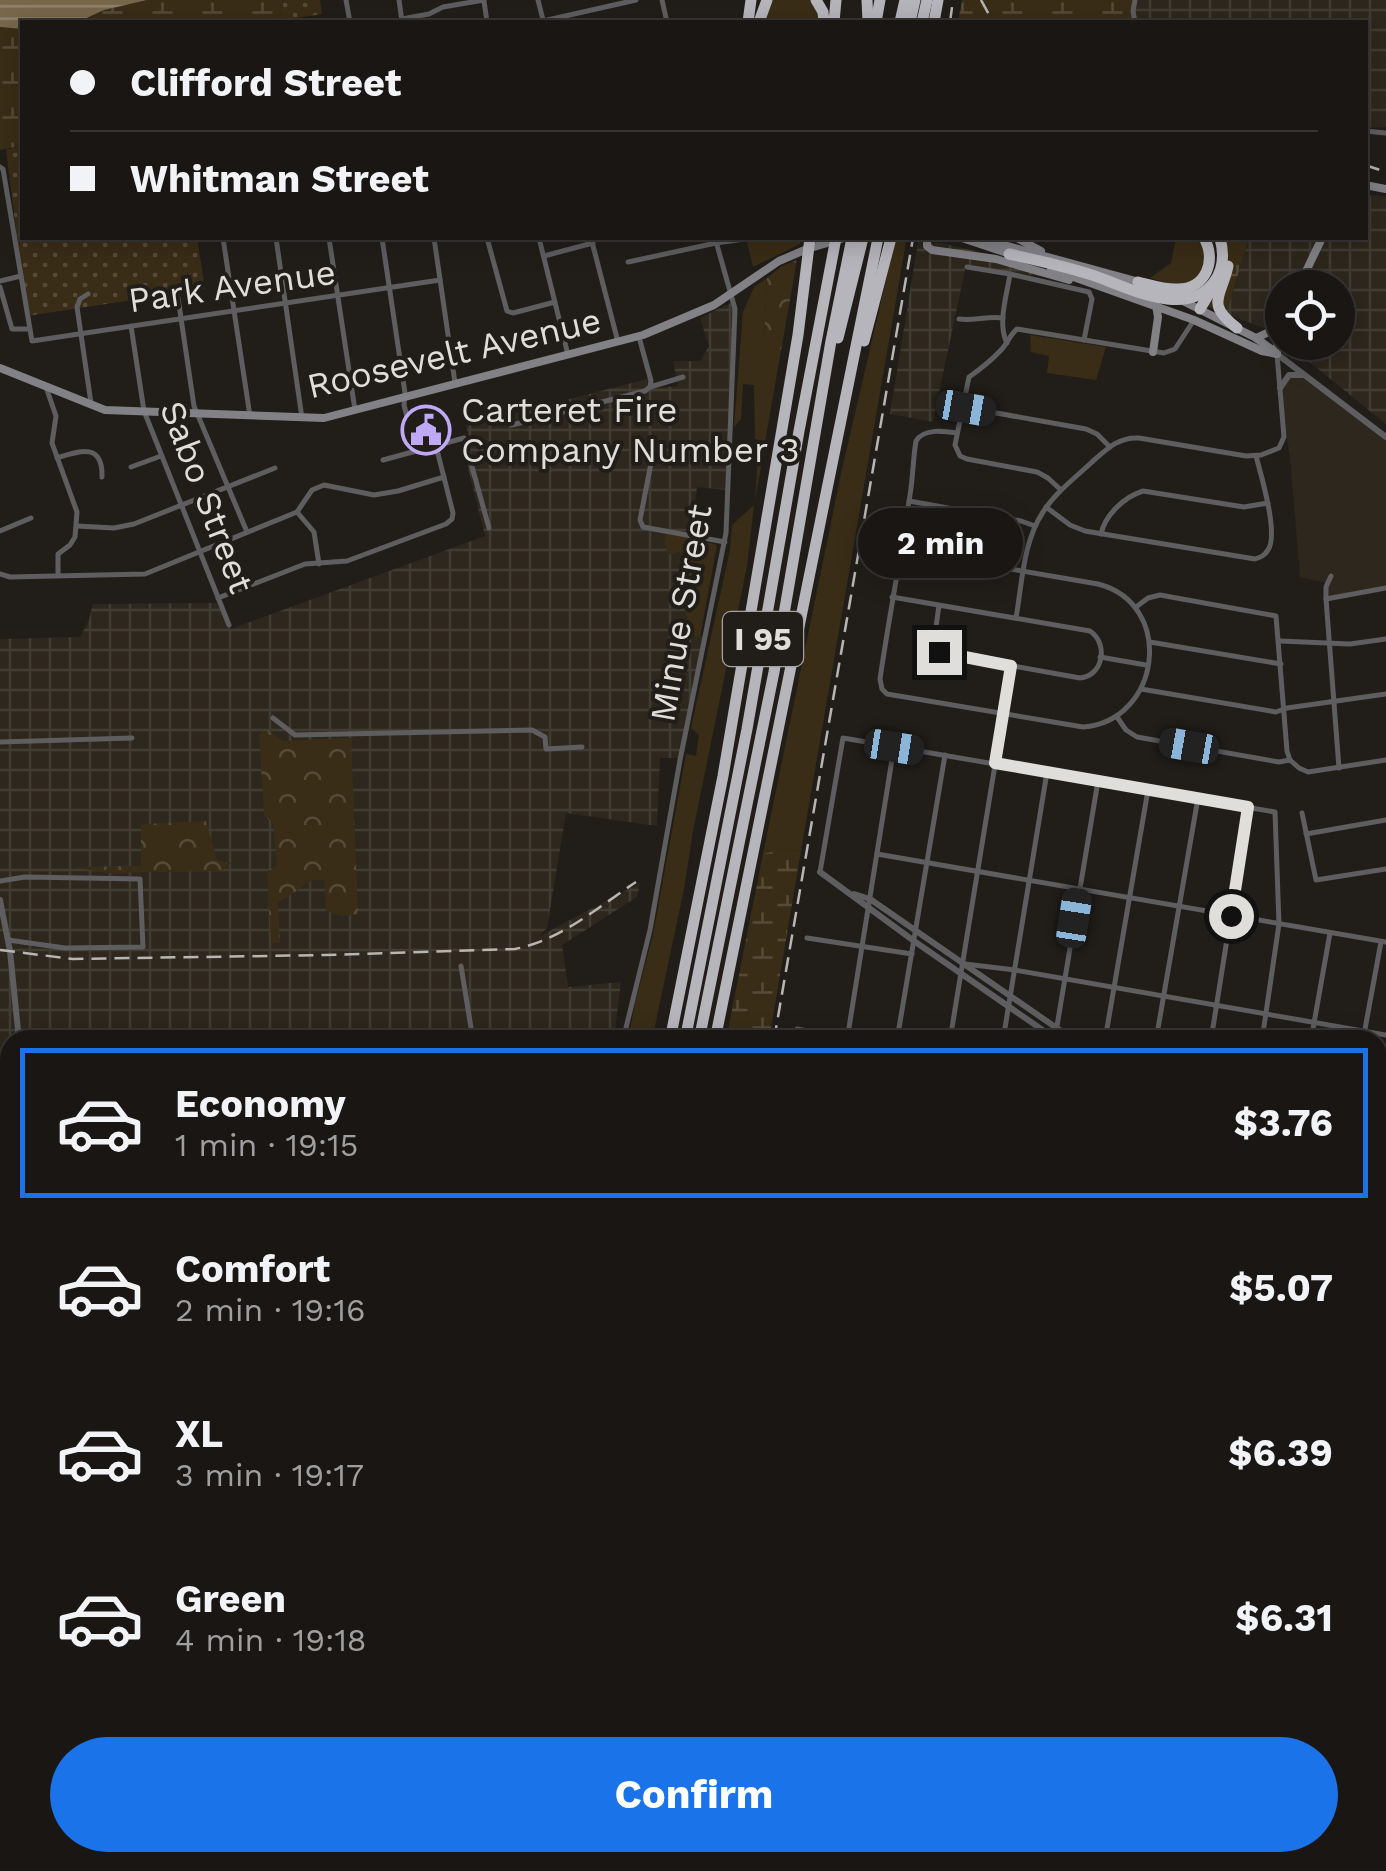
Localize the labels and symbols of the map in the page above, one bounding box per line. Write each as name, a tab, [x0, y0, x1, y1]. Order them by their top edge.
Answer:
street label: Park Avenue	[126, 251, 338, 321]
street label: Roosevelt Avenue	[303, 299, 605, 407]
car	[934, 388, 998, 428]
place label: Carteret Fire Company Number 3	[461, 389, 800, 471]
street label: Sabo Street	[151, 395, 263, 599]
public building icon: Carteret Fire Company Number 3	[400, 404, 452, 456]
street label: Minue Street	[641, 501, 721, 725]
callout: 2 min	[856, 507, 1022, 577]
road number: I 95	[723, 612, 803, 666]
route end	[917, 630, 962, 675]
car	[1157, 726, 1221, 766]
car	[862, 727, 926, 767]
car	[1054, 886, 1094, 950]
route start	[1209, 894, 1254, 939]

